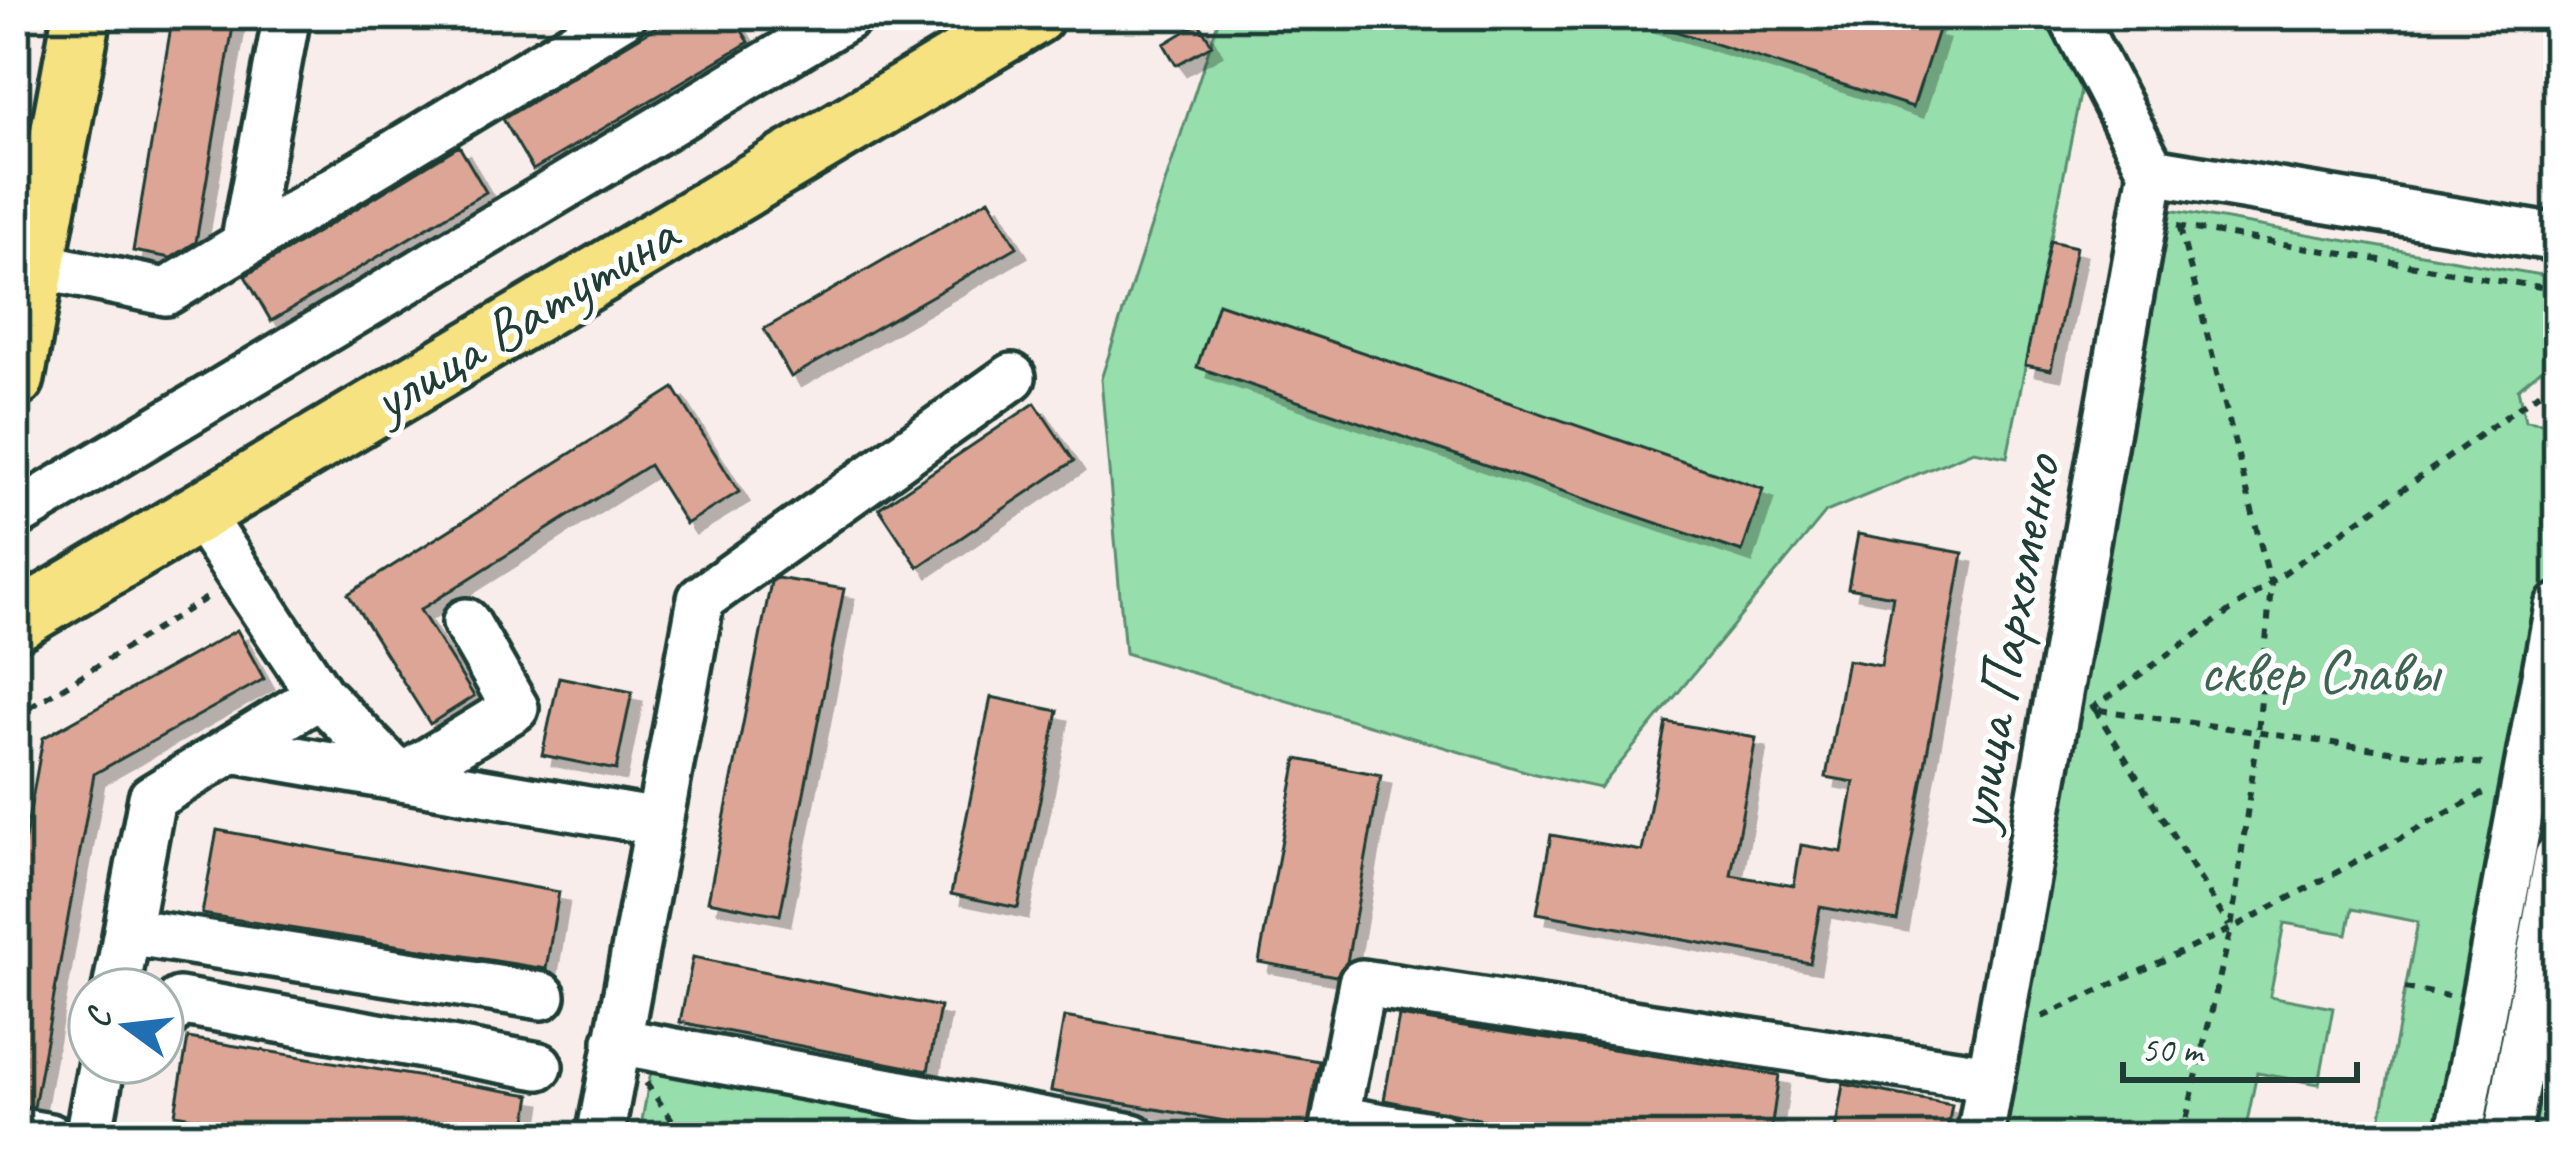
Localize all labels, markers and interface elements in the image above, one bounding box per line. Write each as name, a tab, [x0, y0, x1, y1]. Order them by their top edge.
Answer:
street label: улица Ватутина	[355, 194, 694, 439]
street label: улица Пархоменко	[1936, 447, 2078, 839]
park label: сквер Славы	[2200, 633, 2443, 709]
north arrow	[66, 966, 186, 1086]
text: С	[76, 1002, 121, 1032]
scale bar	[2123, 1008, 2357, 1082]
text: 50 m	[2141, 1027, 2205, 1073]

